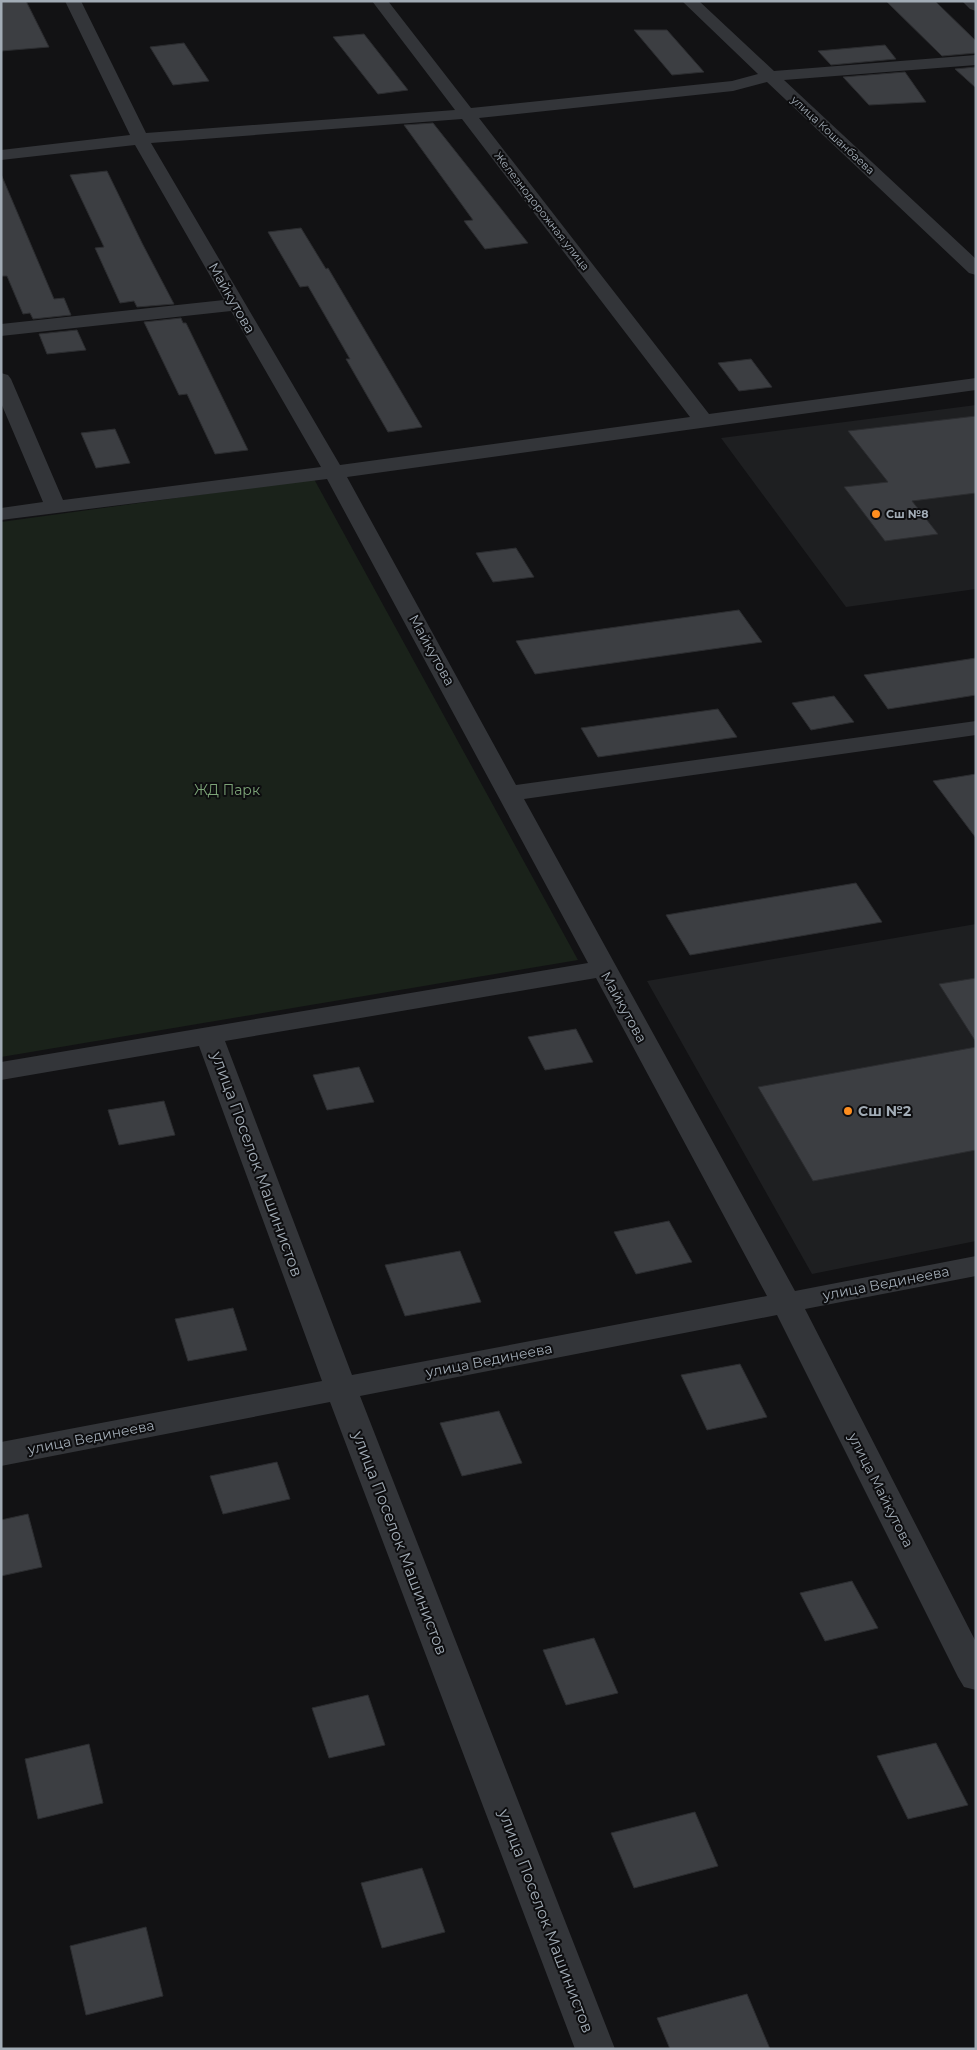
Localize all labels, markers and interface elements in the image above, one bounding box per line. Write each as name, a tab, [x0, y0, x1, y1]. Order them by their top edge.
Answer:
street label: улица Кошанбаева	[788, 92, 878, 177]
street label: Железнодорожная улица	[491, 149, 593, 273]
street label: Майкутова	[205, 259, 259, 337]
place label: Сш №8	[886, 507, 928, 521]
marker: Сш №8	[870, 508, 882, 520]
street label: Майкутова	[405, 611, 459, 689]
park label: ЖД Парк	[194, 781, 260, 799]
street label: Майкутова	[597, 968, 651, 1046]
street label: улица Поселок Машинистов	[207, 1048, 307, 1279]
place label: Сш №2	[858, 1102, 911, 1120]
marker: Сш №2	[842, 1105, 854, 1117]
street label: улица Вединеева	[820, 1262, 951, 1304]
street label: улица Вединеева	[423, 1339, 554, 1381]
street label: улица Вединеева	[25, 1416, 156, 1458]
street label: улица Поселок Машинистов	[348, 1427, 452, 1658]
street label: улица Майкутова	[844, 1429, 918, 1550]
street label: улица Поселок Машинистов	[494, 1805, 598, 2036]

